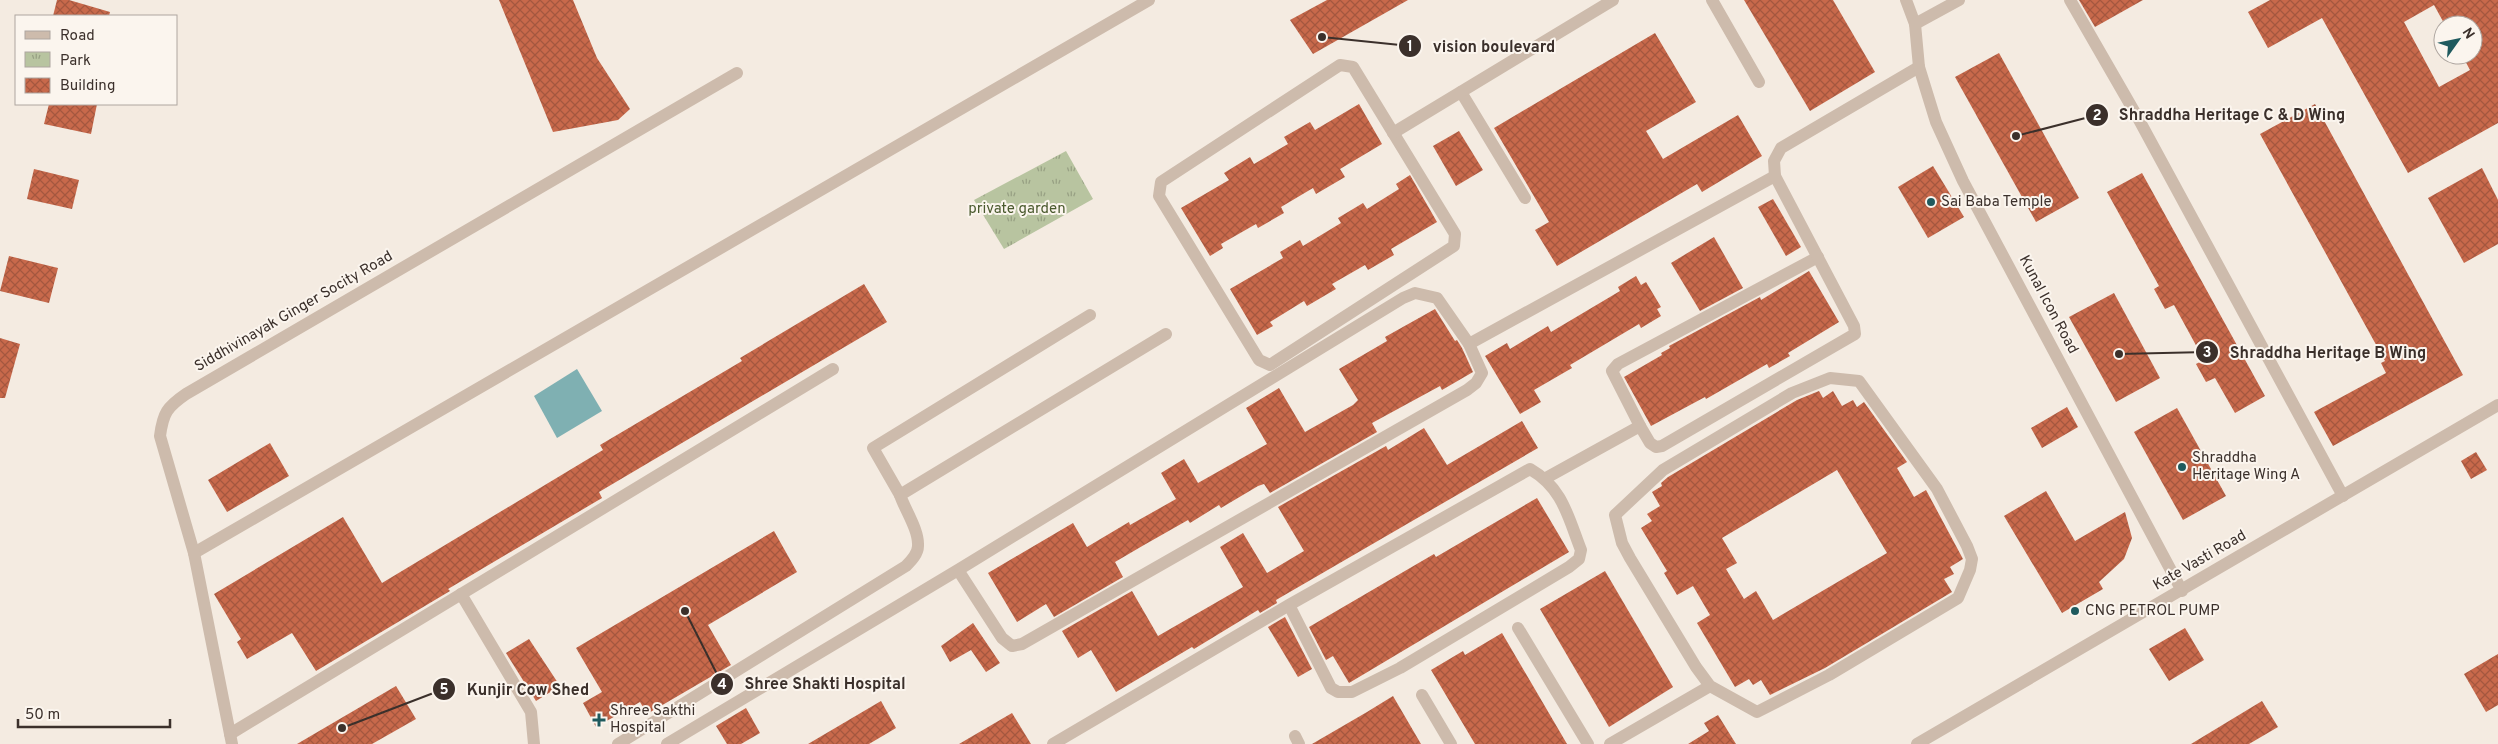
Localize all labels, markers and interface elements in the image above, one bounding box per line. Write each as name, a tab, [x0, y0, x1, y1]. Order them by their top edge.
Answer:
legend	[15, 15, 178, 105]
north arrow	[2433, 15, 2483, 65]
text: N	[2458, 25, 2478, 43]
text: Road	[60, 27, 95, 46]
callout: vision boulevard	[1397, 31, 1565, 62]
text: 1	[1407, 38, 1413, 57]
text: vision boulevard	[1433, 38, 1555, 58]
text: Park	[60, 52, 91, 71]
text: Building	[60, 77, 115, 96]
callout: Shraddha Heritage C & D Wing	[2084, 99, 2355, 130]
text: Shraddha Heritage C & D Wing	[2119, 106, 2345, 126]
text: 2	[2092, 107, 2102, 126]
place label: Sai Baba Temple	[1941, 193, 2052, 212]
marker: Sai Baba Temple	[1925, 196, 1937, 208]
park label: private garden	[968, 200, 1066, 219]
street label: Siddhivinayak Ginger Socity Road	[191, 247, 397, 377]
street label: Kunal Icon Road	[2014, 252, 2082, 358]
callout: Shraddha Heritage B Wing	[2194, 337, 2436, 368]
text: 3	[2203, 344, 2212, 363]
text: Shraddha Heritage B Wing	[2230, 344, 2426, 364]
place label: Shraddha Heritage Wing A	[2192, 449, 2300, 485]
marker: Shraddha Heritage Wing A	[2176, 461, 2188, 473]
street label: Kate Vasti Road	[2150, 527, 2250, 595]
place label: CNG PETROL PUMP	[2085, 602, 2220, 621]
marker: CNG PETROL PUMP	[2069, 605, 2081, 617]
callout: Shree Shakti Hospital	[709, 668, 915, 699]
callout: Kunjir Cow Shed	[431, 674, 599, 705]
text: Shree Shakti Hospital	[744, 675, 906, 695]
text: 4	[717, 676, 727, 695]
text: 5	[439, 681, 449, 700]
text: Kunjir Cow Shed	[467, 681, 589, 701]
scale bar	[18, 696, 170, 728]
place label: Shree Sakthi Hospital	[610, 702, 695, 738]
text: 50 m	[25, 706, 60, 725]
marker: Shree Sakthi Hospital	[592, 713, 606, 727]

